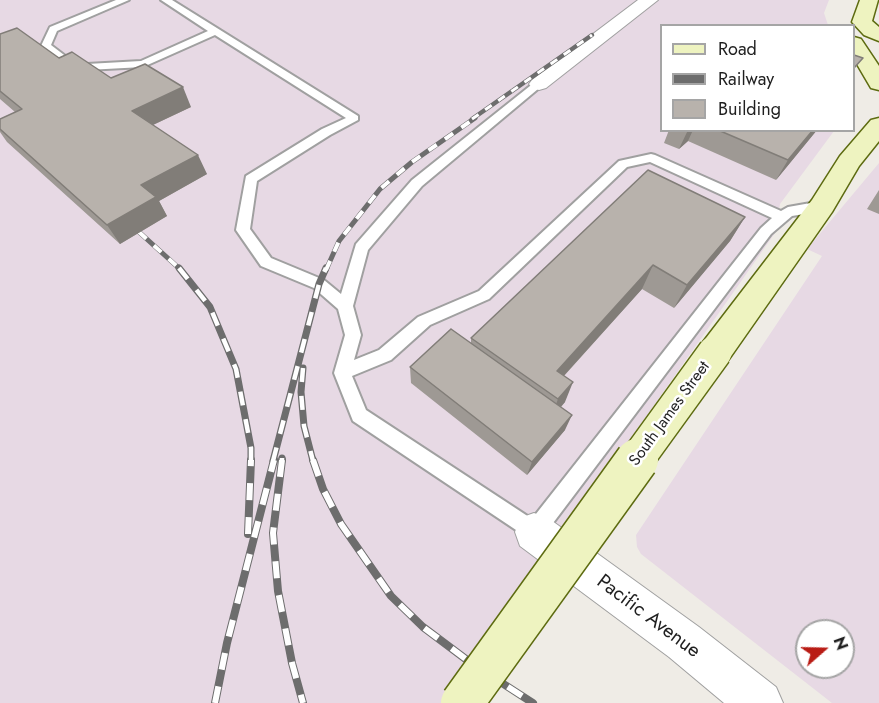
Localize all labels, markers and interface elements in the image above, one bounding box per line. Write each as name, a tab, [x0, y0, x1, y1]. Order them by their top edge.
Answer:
legend	[660, 24, 855, 132]
text: Road	[718, 36, 757, 62]
text: Railway	[718, 66, 774, 92]
text: Building	[718, 96, 781, 122]
street label: South James Street	[626, 358, 714, 470]
street label: Pacific Avenue	[591, 570, 705, 664]
north arrow	[795, 619, 855, 679]
text: N	[828, 633, 853, 653]

